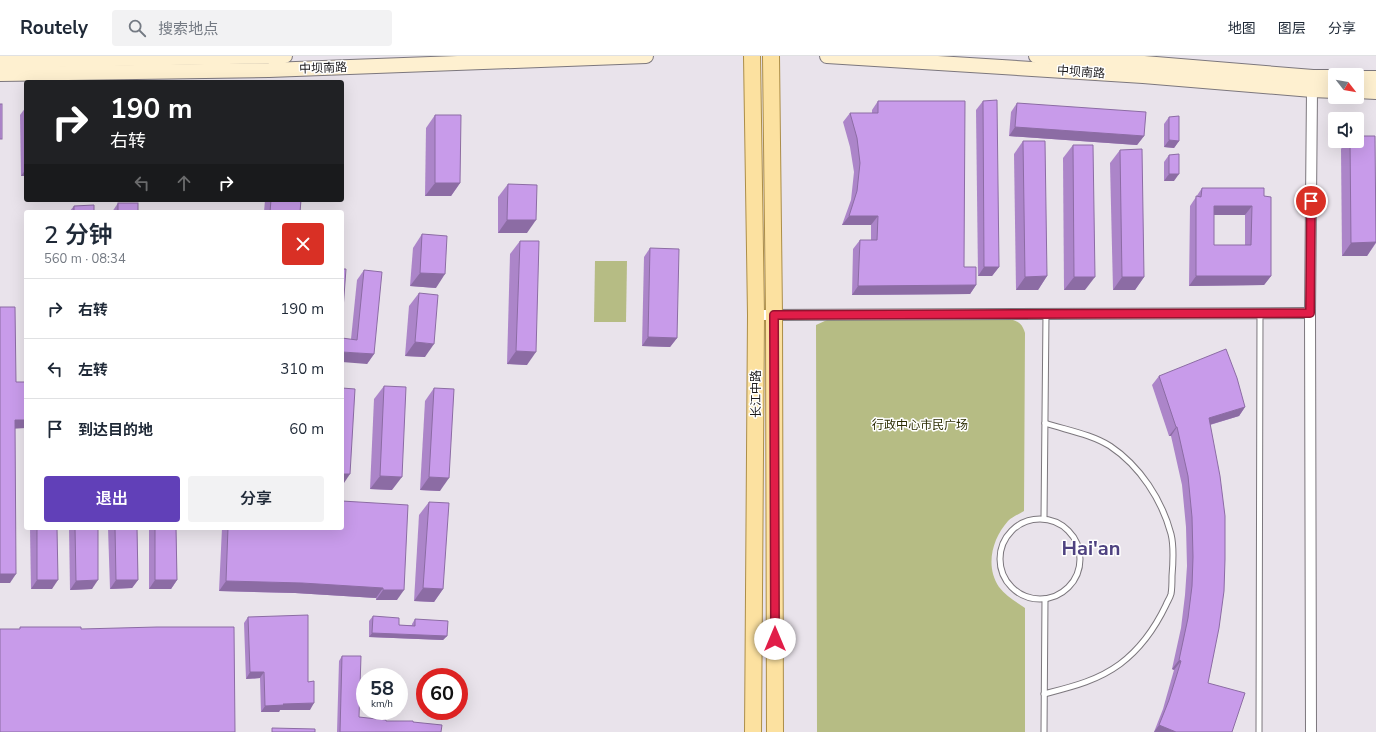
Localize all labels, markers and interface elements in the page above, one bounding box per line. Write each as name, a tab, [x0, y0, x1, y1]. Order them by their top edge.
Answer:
search box	[112, 10, 392, 46]
text: Routely	[20, 15, 88, 41]
icon: search	[126, 17, 148, 39]
text: 搜索地点	[158, 19, 218, 39]
text: 地图	[1228, 19, 1256, 38]
text: 图层	[1278, 19, 1306, 38]
text: 分享	[1328, 19, 1356, 38]
street label: 中坝南路	[299, 59, 347, 77]
street label: 中坝南路	[1056, 62, 1106, 82]
north arrow	[1328, 68, 1364, 104]
map controls	[1328, 68, 1364, 148]
text: 190 m	[110, 90, 193, 128]
icon: right	[44, 96, 96, 148]
button: sound	[1328, 112, 1364, 148]
text: 右转	[110, 129, 146, 153]
icon: left	[131, 172, 153, 194]
icon: ahead	[173, 172, 195, 194]
icon: right	[215, 172, 237, 194]
pin	[1294, 184, 1328, 218]
icon: arrive	[1300, 190, 1322, 212]
text: 2 分钟	[44, 219, 113, 251]
button: close	[282, 223, 324, 265]
text: 560 m · 08:34	[44, 250, 126, 268]
icon: right	[44, 298, 66, 320]
text: 190 m	[280, 299, 324, 319]
text: 右转	[78, 300, 108, 320]
icon: left	[44, 358, 66, 380]
text: 310 m	[280, 359, 324, 379]
text: 左转	[78, 360, 108, 380]
street label: 长江中路	[748, 370, 764, 418]
park label: 行政中心市民广场	[872, 417, 968, 433]
icon: arrive	[44, 418, 66, 440]
text: 60 m	[289, 419, 324, 439]
text: 到达目的地	[78, 420, 153, 440]
button: 退出	[44, 476, 180, 522]
button: 分享	[188, 476, 324, 522]
district label: Hai'an	[1062, 535, 1120, 562]
position arrow	[754, 618, 796, 660]
speed limit sign: 60	[416, 668, 468, 720]
text: 58	[370, 675, 394, 702]
text: km/h	[371, 697, 393, 711]

